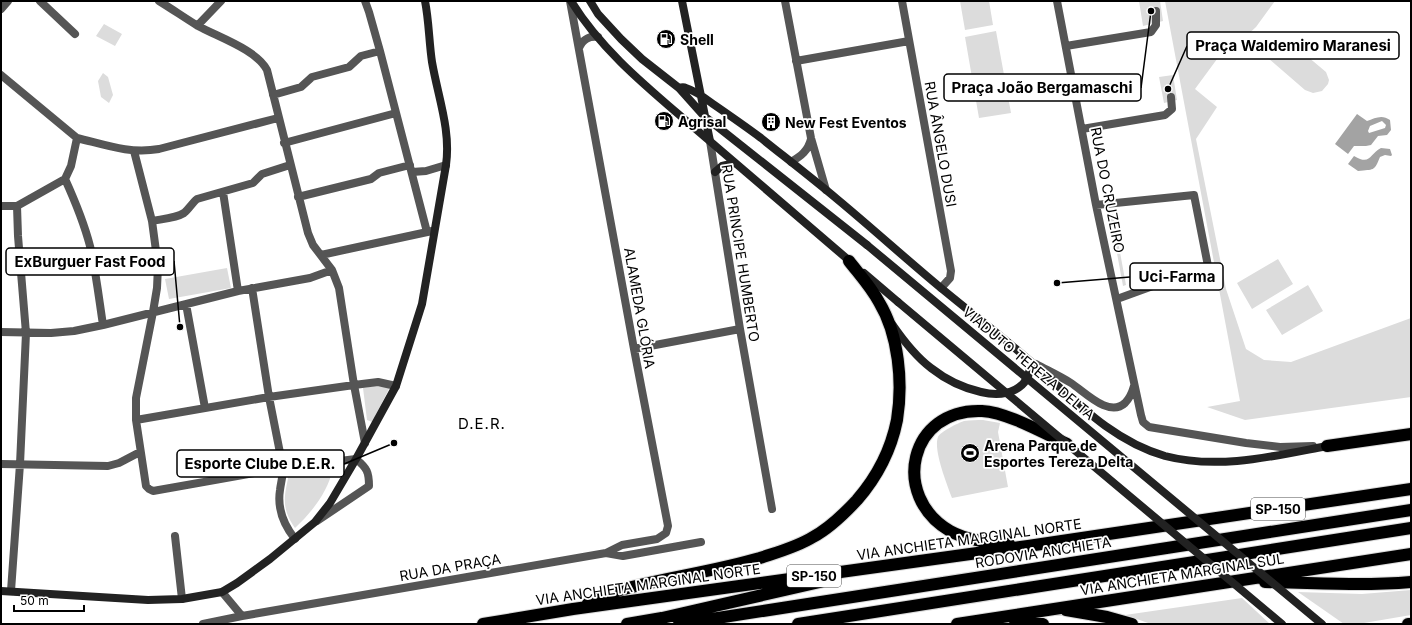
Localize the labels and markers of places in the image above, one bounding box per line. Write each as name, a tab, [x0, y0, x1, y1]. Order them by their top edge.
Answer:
fuel station icon: Shell	[655, 28, 677, 50]
place label: Shell	[680, 31, 714, 48]
callout: Praça Waldemiro Maranesi	[1187, 32, 1399, 59]
callout: Praça João Bergamaschi	[944, 74, 1141, 101]
fuel station icon: Agrisal	[653, 110, 675, 132]
building icon: New Fest Eventos	[760, 111, 782, 133]
place label: Agrisal	[678, 113, 726, 130]
place label: New Fest Eventos	[785, 114, 907, 131]
callout: ExBurguer Fast Food	[6, 248, 174, 275]
callout: Uci-Farma	[1130, 263, 1223, 290]
place label: Arena Parque de Esportes Tereza Delta	[984, 437, 1133, 470]
sports icon: Arena Parque de Esportes Tereza Delta	[959, 442, 981, 464]
callout: Esporte Clube D.E.R.	[177, 450, 344, 477]

